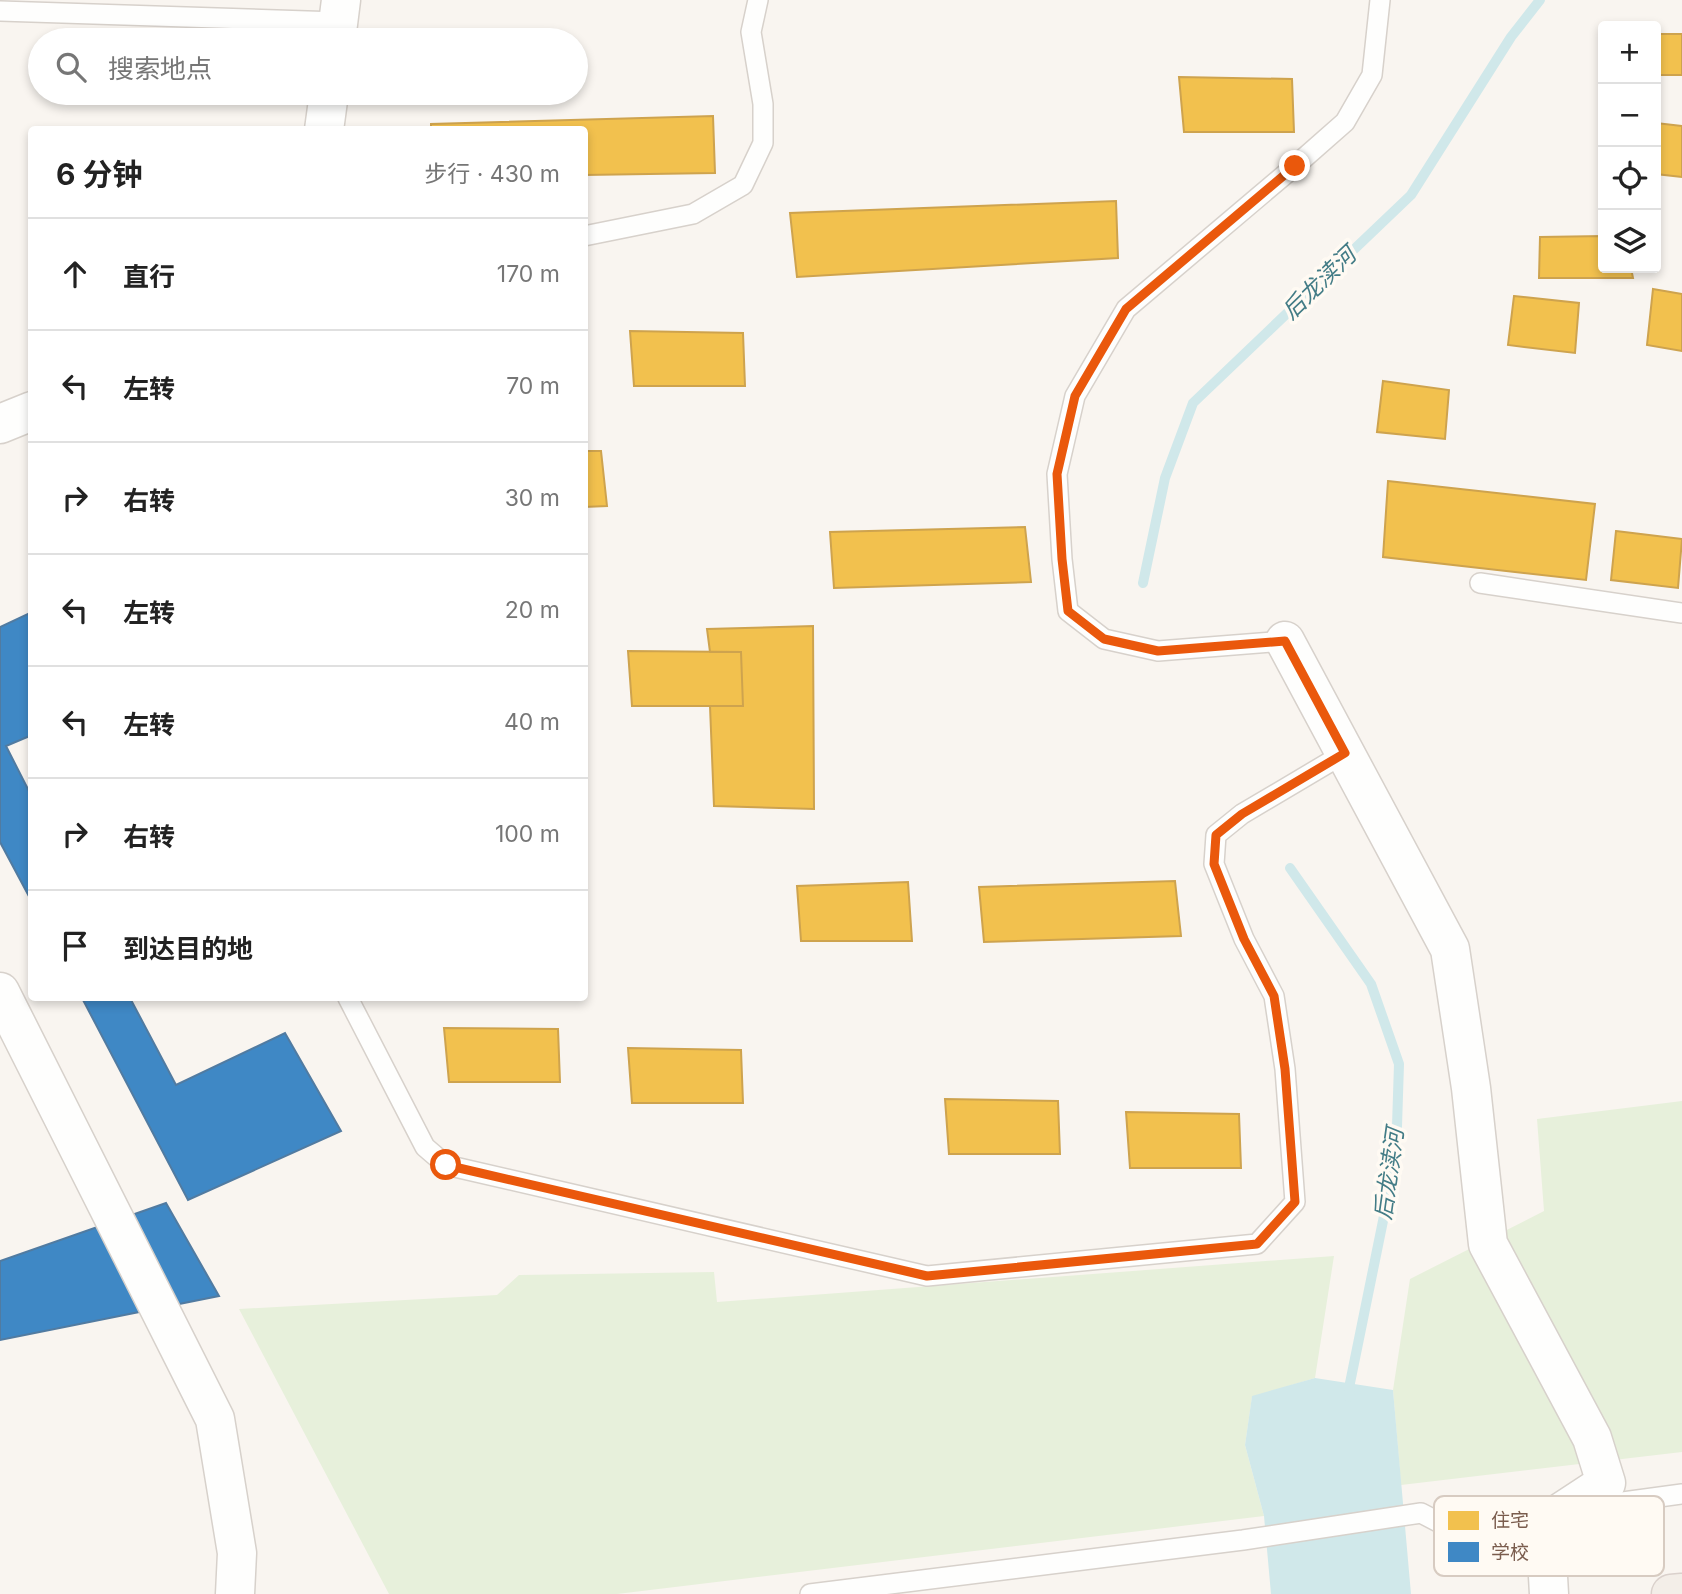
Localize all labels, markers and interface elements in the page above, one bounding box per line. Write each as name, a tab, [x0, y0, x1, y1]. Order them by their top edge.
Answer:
map controls	[1598, 21, 1661, 273]
button: +	[1598, 21, 1661, 84]
search box	[28, 28, 588, 105]
icon: search	[52, 48, 90, 86]
text: 搜索地点	[108, 53, 212, 84]
button: −	[1598, 84, 1661, 147]
button: locate	[1598, 147, 1661, 210]
route end	[1279, 150, 1310, 181]
text: 6 分钟	[56, 156, 143, 192]
text: 步行 · 430 m	[424, 160, 560, 188]
button: layers	[1598, 210, 1661, 273]
water label: 后龙渎河	[1276, 238, 1365, 325]
icon: ahead	[56, 255, 94, 293]
text: 170 m	[497, 260, 560, 288]
text: 直行	[123, 261, 175, 292]
icon: left	[56, 367, 94, 405]
text: 70 m	[506, 372, 560, 400]
text: 左转	[123, 373, 175, 404]
icon: right	[56, 479, 94, 517]
text: 30 m	[505, 484, 560, 512]
text: 右转	[123, 485, 175, 516]
icon: left	[56, 591, 94, 629]
text: 20 m	[505, 596, 560, 624]
text: 左转	[123, 597, 175, 628]
icon: left	[56, 703, 94, 741]
text: 40 m	[504, 708, 560, 736]
text: 左转	[123, 709, 175, 740]
icon: right	[56, 815, 94, 853]
text: 100 m	[495, 820, 560, 848]
text: 右转	[123, 821, 175, 852]
icon: arrive	[56, 927, 94, 965]
text: 到达目的地	[123, 933, 253, 964]
water label: 后龙渎河	[1369, 1123, 1410, 1222]
route start	[430, 1149, 461, 1180]
legend	[1434, 1496, 1664, 1576]
text: 住宅	[1491, 1509, 1529, 1532]
text: 学校	[1491, 1541, 1529, 1564]

